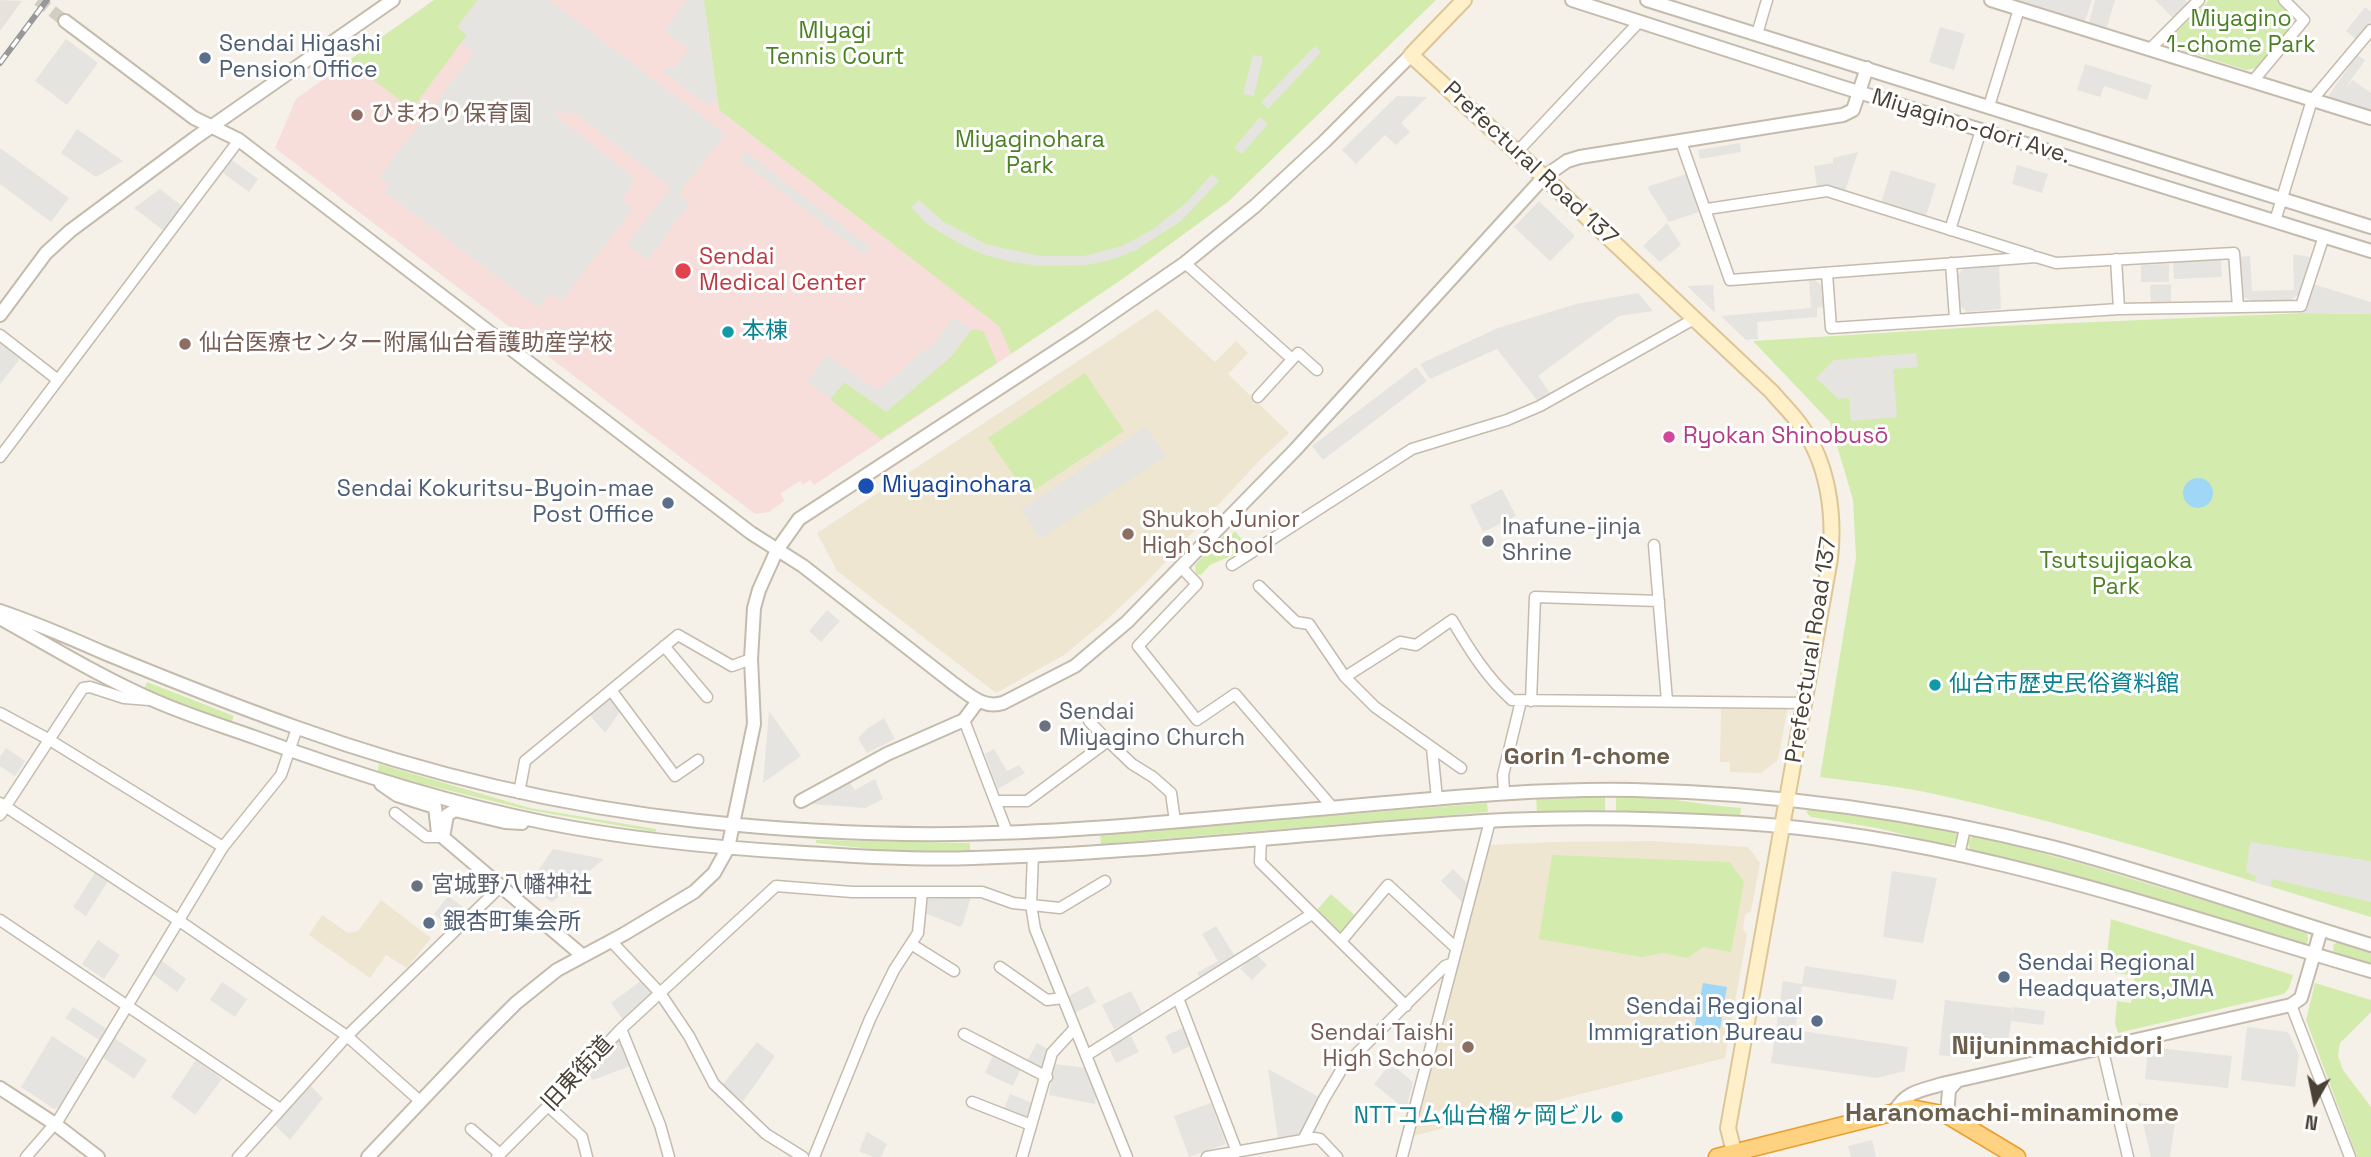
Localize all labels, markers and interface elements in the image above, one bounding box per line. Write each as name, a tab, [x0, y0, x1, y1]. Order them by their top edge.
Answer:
park label: Miyagino 1-chome Park	[2166, 6, 2316, 60]
park label: MIyagi Tennis Court	[765, 18, 905, 72]
place label: Sendai Higashi Pension Office	[219, 31, 381, 85]
marker: Sendai Higashi Pension Office	[197, 50, 213, 66]
street label: Prefectural Road 137	[1437, 76, 1623, 252]
street label: Miyagino-dori Ave.	[1868, 84, 2074, 170]
place label: ひまわり保育園	[371, 101, 532, 129]
marker: ひまわり保育園	[349, 107, 365, 123]
park label: Miyaginohara Park	[955, 127, 1105, 181]
place label: Sendai Medical Center	[699, 244, 866, 298]
marker: Sendai Medical Center	[673, 261, 693, 281]
place label: 本棟	[742, 318, 788, 346]
marker: 本棟	[720, 324, 736, 340]
place label: 仙台医療センター附属仙台看護助産学校	[199, 330, 613, 358]
marker: 仙台医療センター附属仙台看護助産学校	[177, 336, 193, 352]
place label: Ryokan Shinobusō	[1683, 423, 1889, 451]
marker: Ryokan Shinobusō	[1661, 429, 1677, 445]
place label: Miyaginohara	[882, 472, 1032, 500]
place label: Sendai Kokuritsu-Byoin-mae Post Office	[337, 476, 654, 530]
marker: Miyaginohara	[856, 476, 876, 496]
marker: Sendai Kokuritsu-Byoin-mae Post Office	[660, 495, 676, 511]
place label: Shukoh Junior High School	[1142, 507, 1300, 561]
place label: Inafune-jinja Shrine	[1502, 514, 1641, 568]
marker: Shukoh Junior High School	[1120, 526, 1136, 542]
marker: Inafune-jinja Shrine	[1480, 533, 1496, 549]
street label: Prefectural Road 137	[1781, 535, 1843, 765]
park label: Tsutsujigaoka Park	[2039, 548, 2193, 602]
place label: 仙台市歴史民俗資料館	[1949, 671, 2179, 699]
marker: 仙台市歴史民俗資料館	[1927, 677, 1943, 693]
place label: Sendai Miyagino Church	[1059, 699, 1245, 753]
marker: Sendai Miyagino Church	[1037, 718, 1053, 734]
district label: Gorin 1-chome	[1504, 743, 1670, 771]
place label: 宮城野八幡神社	[431, 872, 592, 900]
marker: 宮城野八幡神社	[409, 878, 425, 894]
place label: 銀杏町集会所	[443, 909, 581, 937]
marker: 銀杏町集会所	[421, 915, 437, 931]
place label: Sendai Regional Headquaters,JMA	[2018, 950, 2214, 1004]
marker: Sendai Regional Headquaters,JMA	[1996, 969, 2012, 985]
place label: Sendai Regional Immigration Bureau	[1588, 994, 1803, 1048]
marker: Sendai Regional Immigration Bureau	[1809, 1013, 1825, 1029]
place label: Sendai Taishi High School	[1310, 1020, 1454, 1074]
street label: 旧東街道	[537, 1031, 619, 1117]
district label: Nijuninmachidori	[1951, 1031, 2163, 1063]
marker: Sendai Taishi High School	[1460, 1039, 1476, 1055]
north arrow	[2280, 1066, 2350, 1136]
district label: Haranomachi-minaminome	[1845, 1098, 2179, 1130]
place label: NTTコム仙台榴ヶ岡ビル	[1354, 1103, 1603, 1131]
marker: NTTコム仙台榴ヶ岡ビル	[1609, 1109, 1625, 1125]
text: N	[2303, 1109, 2320, 1136]

